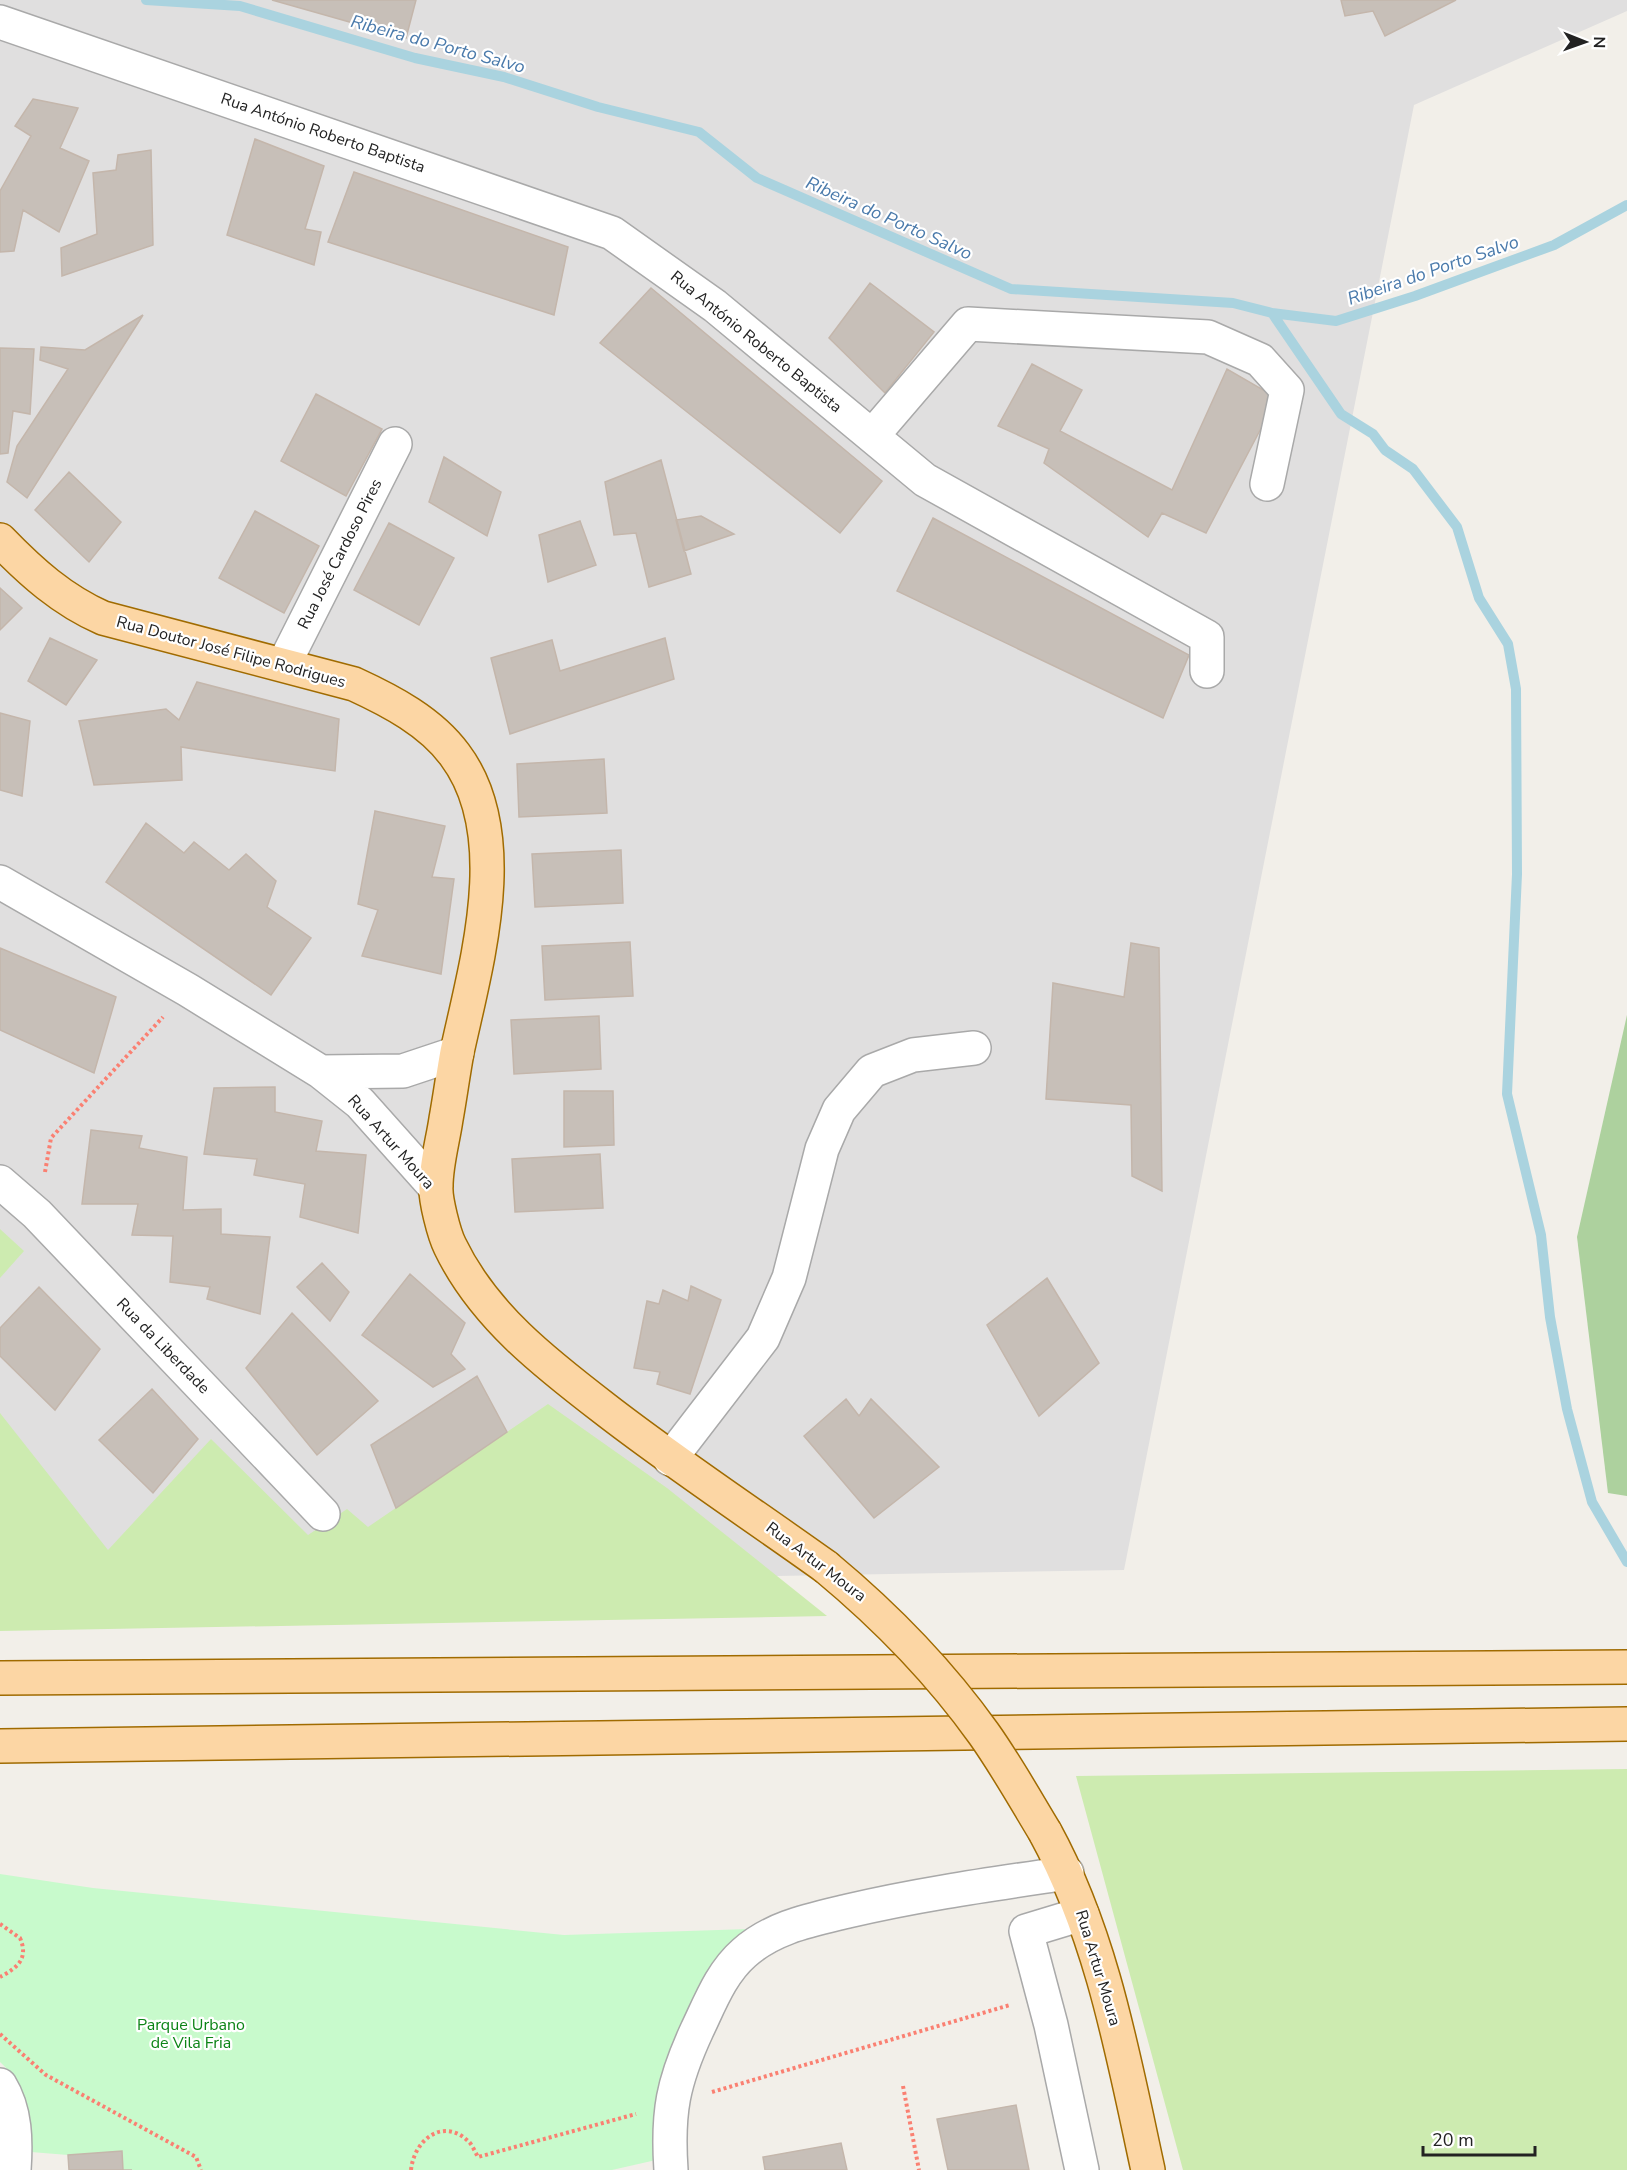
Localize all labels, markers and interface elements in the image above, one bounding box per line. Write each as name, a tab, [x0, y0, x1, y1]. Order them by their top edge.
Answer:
water label: Ribeira do Porto Salvo	[348, 9, 528, 79]
north arrow	[1555, 12, 1615, 72]
text: N	[1588, 36, 1610, 48]
street label: Rua António Roberto Baptista	[218, 88, 428, 178]
water label: Ribeira do Porto Salvo	[802, 170, 976, 266]
water label: Ribeira do Porto Salvo	[1344, 229, 1522, 311]
street label: Rua António Roberto Baptista	[666, 266, 846, 418]
street label: Rua José Cardoso Pires	[293, 475, 387, 633]
street label: Rua Doutor José Filipe Rodrigues	[114, 611, 348, 693]
street label: Rua Artur Moura	[343, 1090, 439, 1194]
street label: Rua da Liberdade	[111, 1293, 215, 1399]
street label: Rua Artur Moura	[761, 1517, 871, 1607]
street label: Rua Artur Moura	[1070, 1907, 1126, 2029]
park label: Parque Urbano de Vila Fria	[137, 2014, 245, 2054]
scale bar	[1423, 2119, 1536, 2157]
text: 20 m	[1432, 2128, 1474, 2152]

